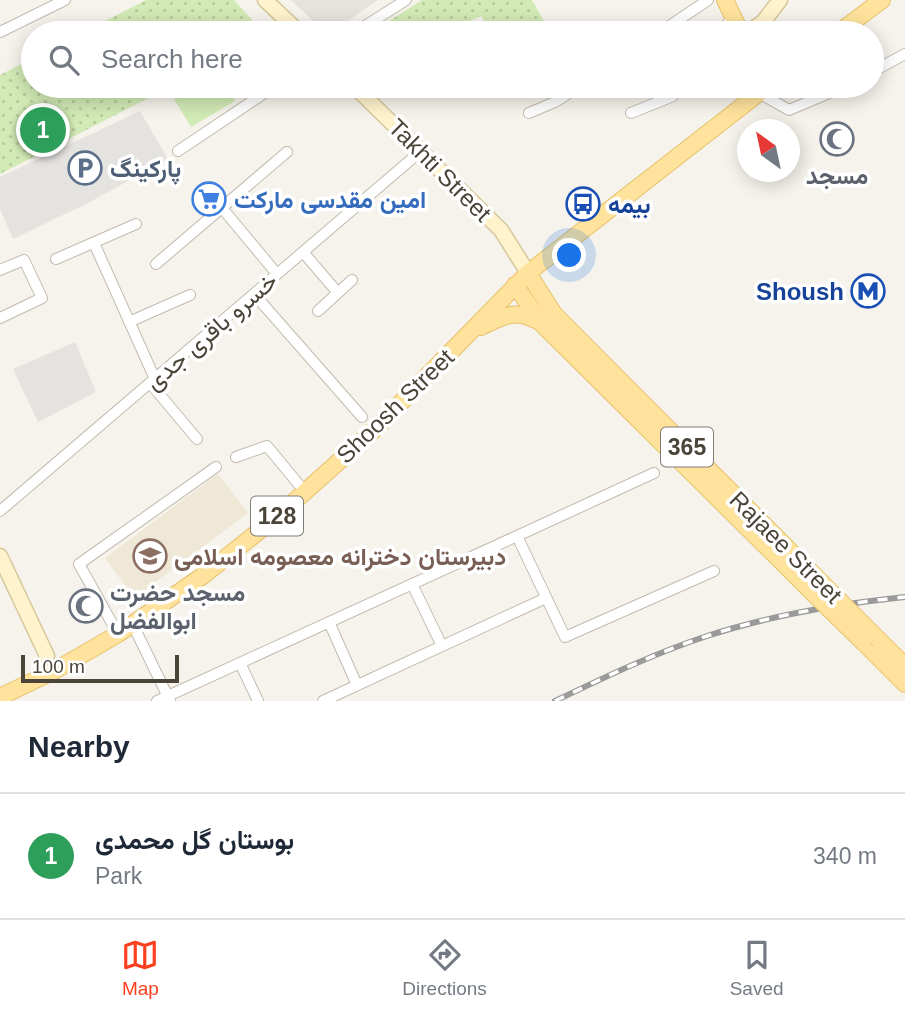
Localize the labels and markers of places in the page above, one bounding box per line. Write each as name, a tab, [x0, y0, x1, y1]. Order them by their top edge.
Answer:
pin: 1	[20, 104, 66, 156]
mosque icon: مسجد	[818, 120, 856, 158]
parking icon: پارکینگ	[66, 149, 104, 187]
place label: پارکینگ	[110, 155, 181, 185]
place label: مسجد	[806, 162, 868, 190]
supermarket icon: امین مقدسی مارکت	[190, 180, 228, 218]
bus stop icon: بیمه	[564, 185, 602, 223]
place label: امین مقدسی مارکت	[234, 186, 426, 215]
place label: بیمه	[608, 191, 651, 219]
metro station icon: Shoush	[849, 272, 887, 310]
place label: Shoush	[756, 278, 844, 305]
school or university icon: دبیرستان دخترانه معصومه اسلامی	[131, 537, 169, 575]
place label: دبیرستان دخترانه معصومه اسلامی	[174, 543, 506, 572]
place label: مسجد حضرت ابوالفضل	[110, 579, 245, 636]
mosque icon: مسجد حضرت ابوالفضل	[67, 587, 105, 625]

